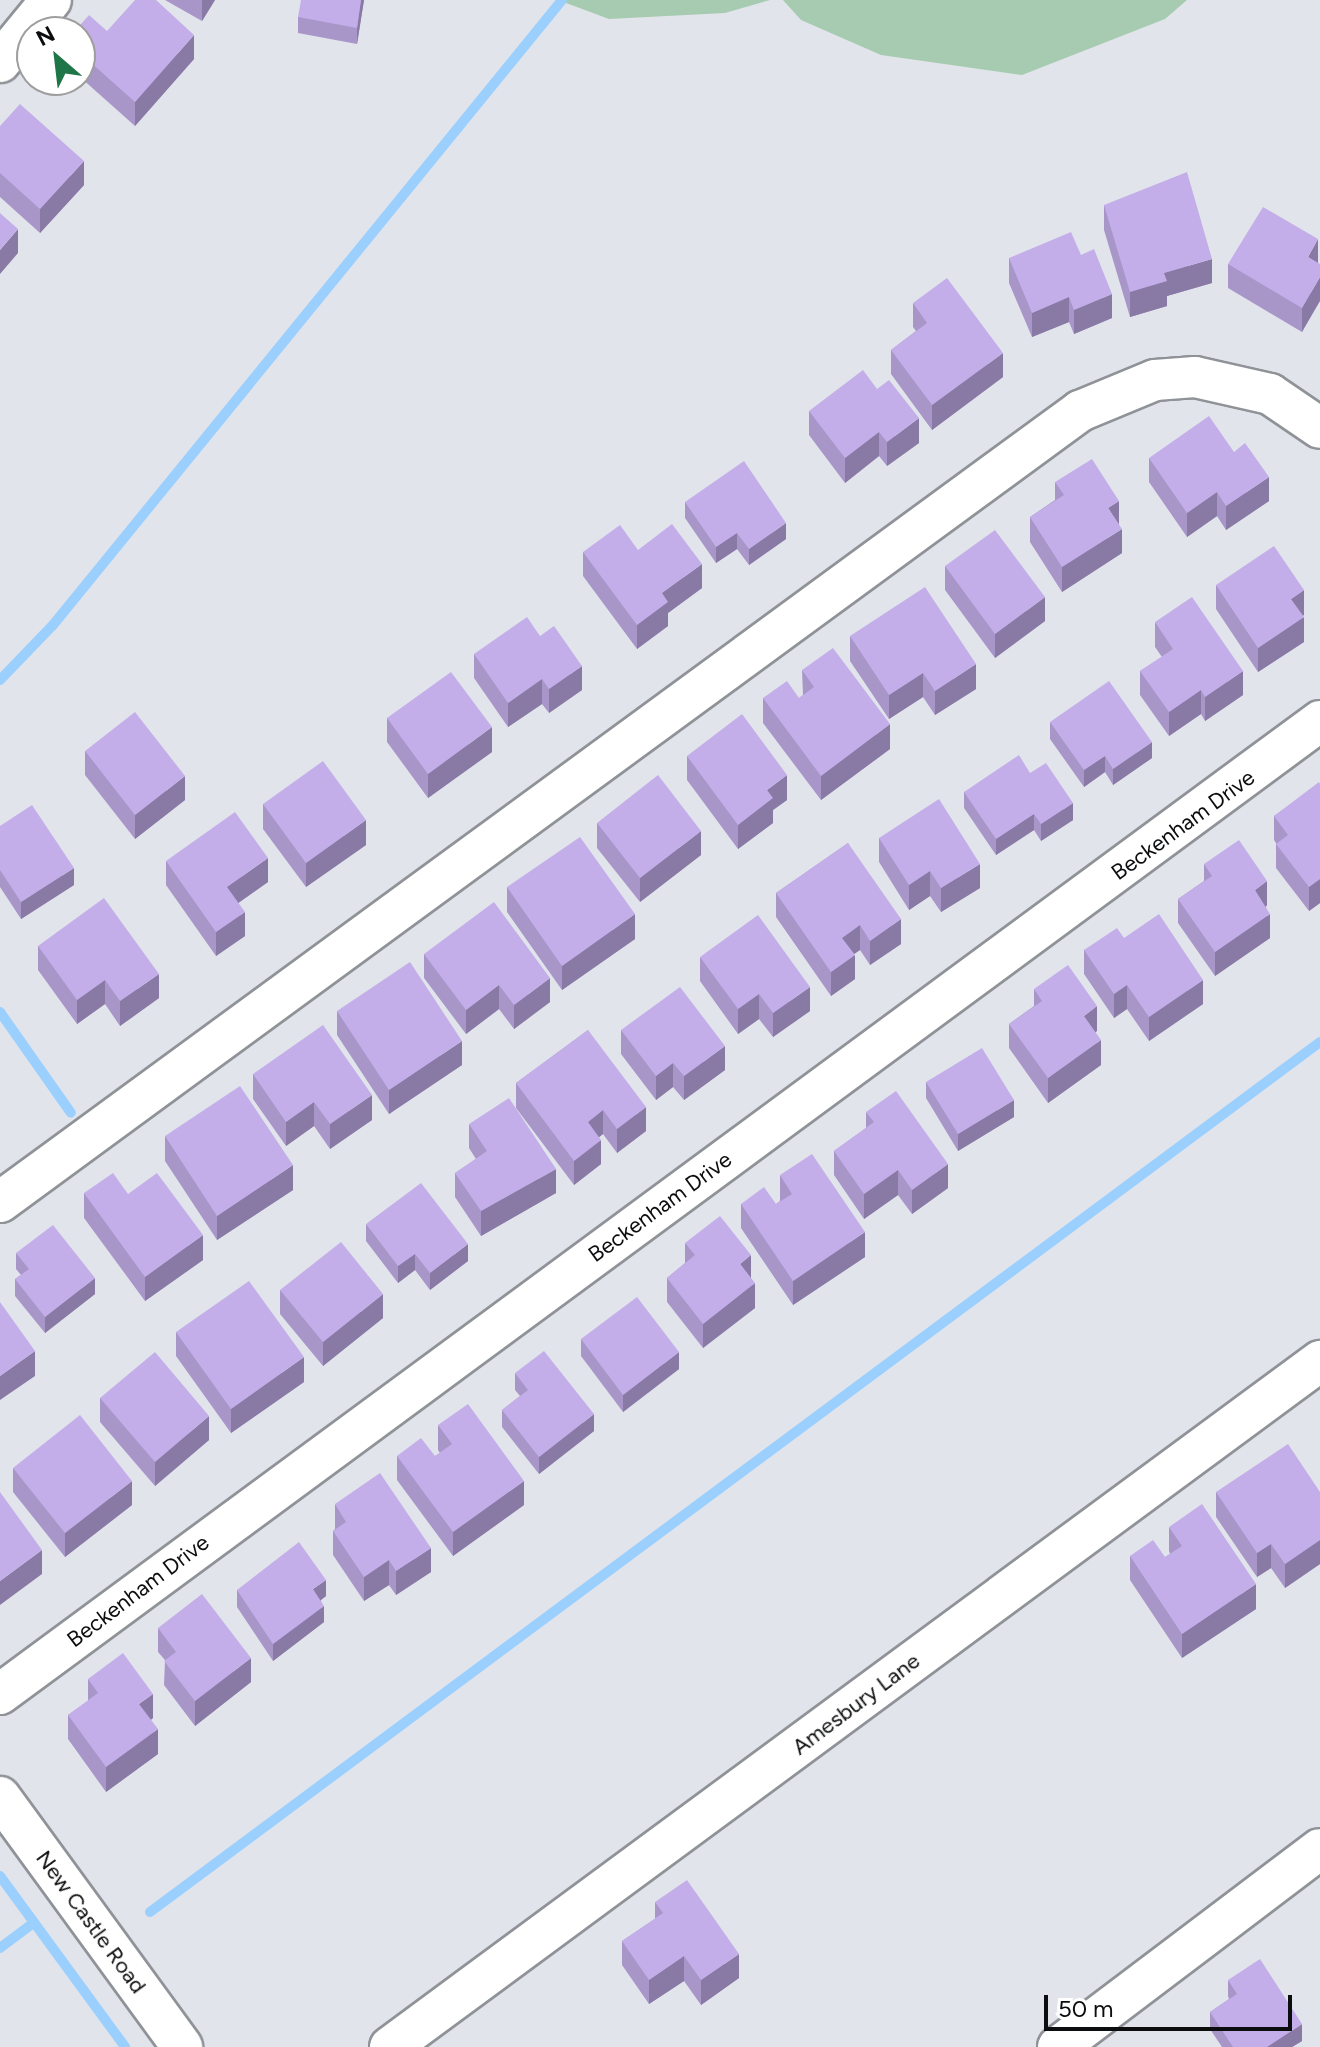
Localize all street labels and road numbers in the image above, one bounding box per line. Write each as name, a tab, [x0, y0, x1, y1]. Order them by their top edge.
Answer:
street label: Beckenham Drive	[1106, 764, 1260, 886]
street label: Beckenham Drive	[583, 1146, 737, 1268]
street label: Beckenham Drive	[62, 1529, 214, 1653]
street label: Amesbury Lane	[787, 1648, 925, 1760]
street label: New Castle Road	[30, 1845, 152, 1999]

